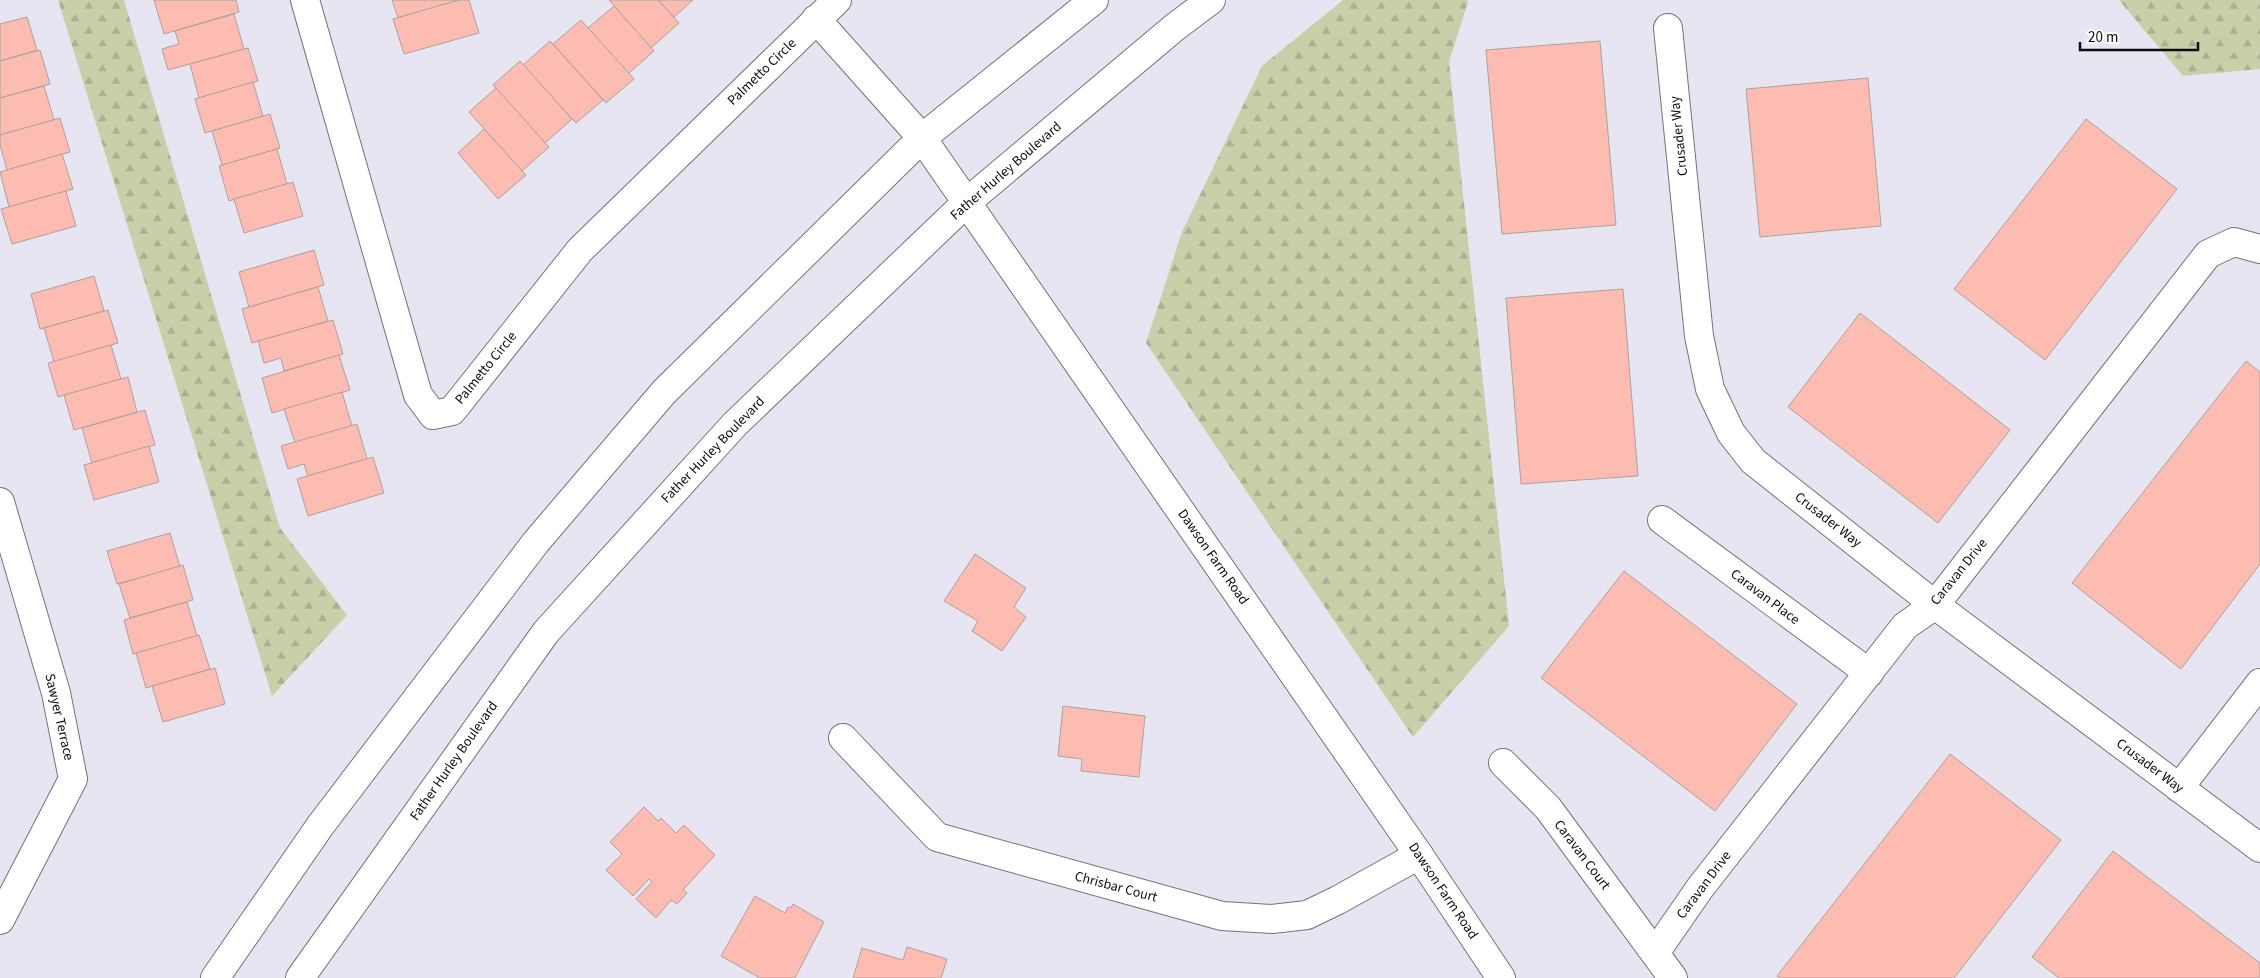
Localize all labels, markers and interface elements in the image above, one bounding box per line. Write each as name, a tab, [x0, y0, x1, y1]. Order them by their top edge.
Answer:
scale bar	[2080, 20, 2198, 52]
text: 20 m	[2088, 27, 2118, 48]
street label: Palmetto Circle	[723, 34, 801, 110]
street label: Crusader Way	[1665, 95, 1693, 177]
street label: Father Hurley Boulevard	[946, 117, 1066, 225]
street label: Palmetto Circle	[450, 327, 522, 409]
street label: Father Hurley Boulevard	[657, 392, 769, 508]
street label: Crusader Way	[1790, 487, 1866, 553]
street label: Dawson Farm Road	[1173, 505, 1253, 609]
street label: Caravan Drive	[1926, 534, 1992, 610]
street label: Caravan Place	[1726, 564, 1804, 630]
street label: Sawyer Terrace	[39, 672, 79, 763]
street label: Father Hurley Boulevard	[405, 697, 503, 825]
street label: Crusader Way	[2112, 734, 2188, 798]
street label: Caravan Court	[1549, 816, 1615, 894]
street label: Dawson Farm Road	[1403, 839, 1483, 943]
street label: Caravan Drive	[1672, 847, 1736, 923]
street label: Chrisbar Court	[1072, 866, 1160, 908]

